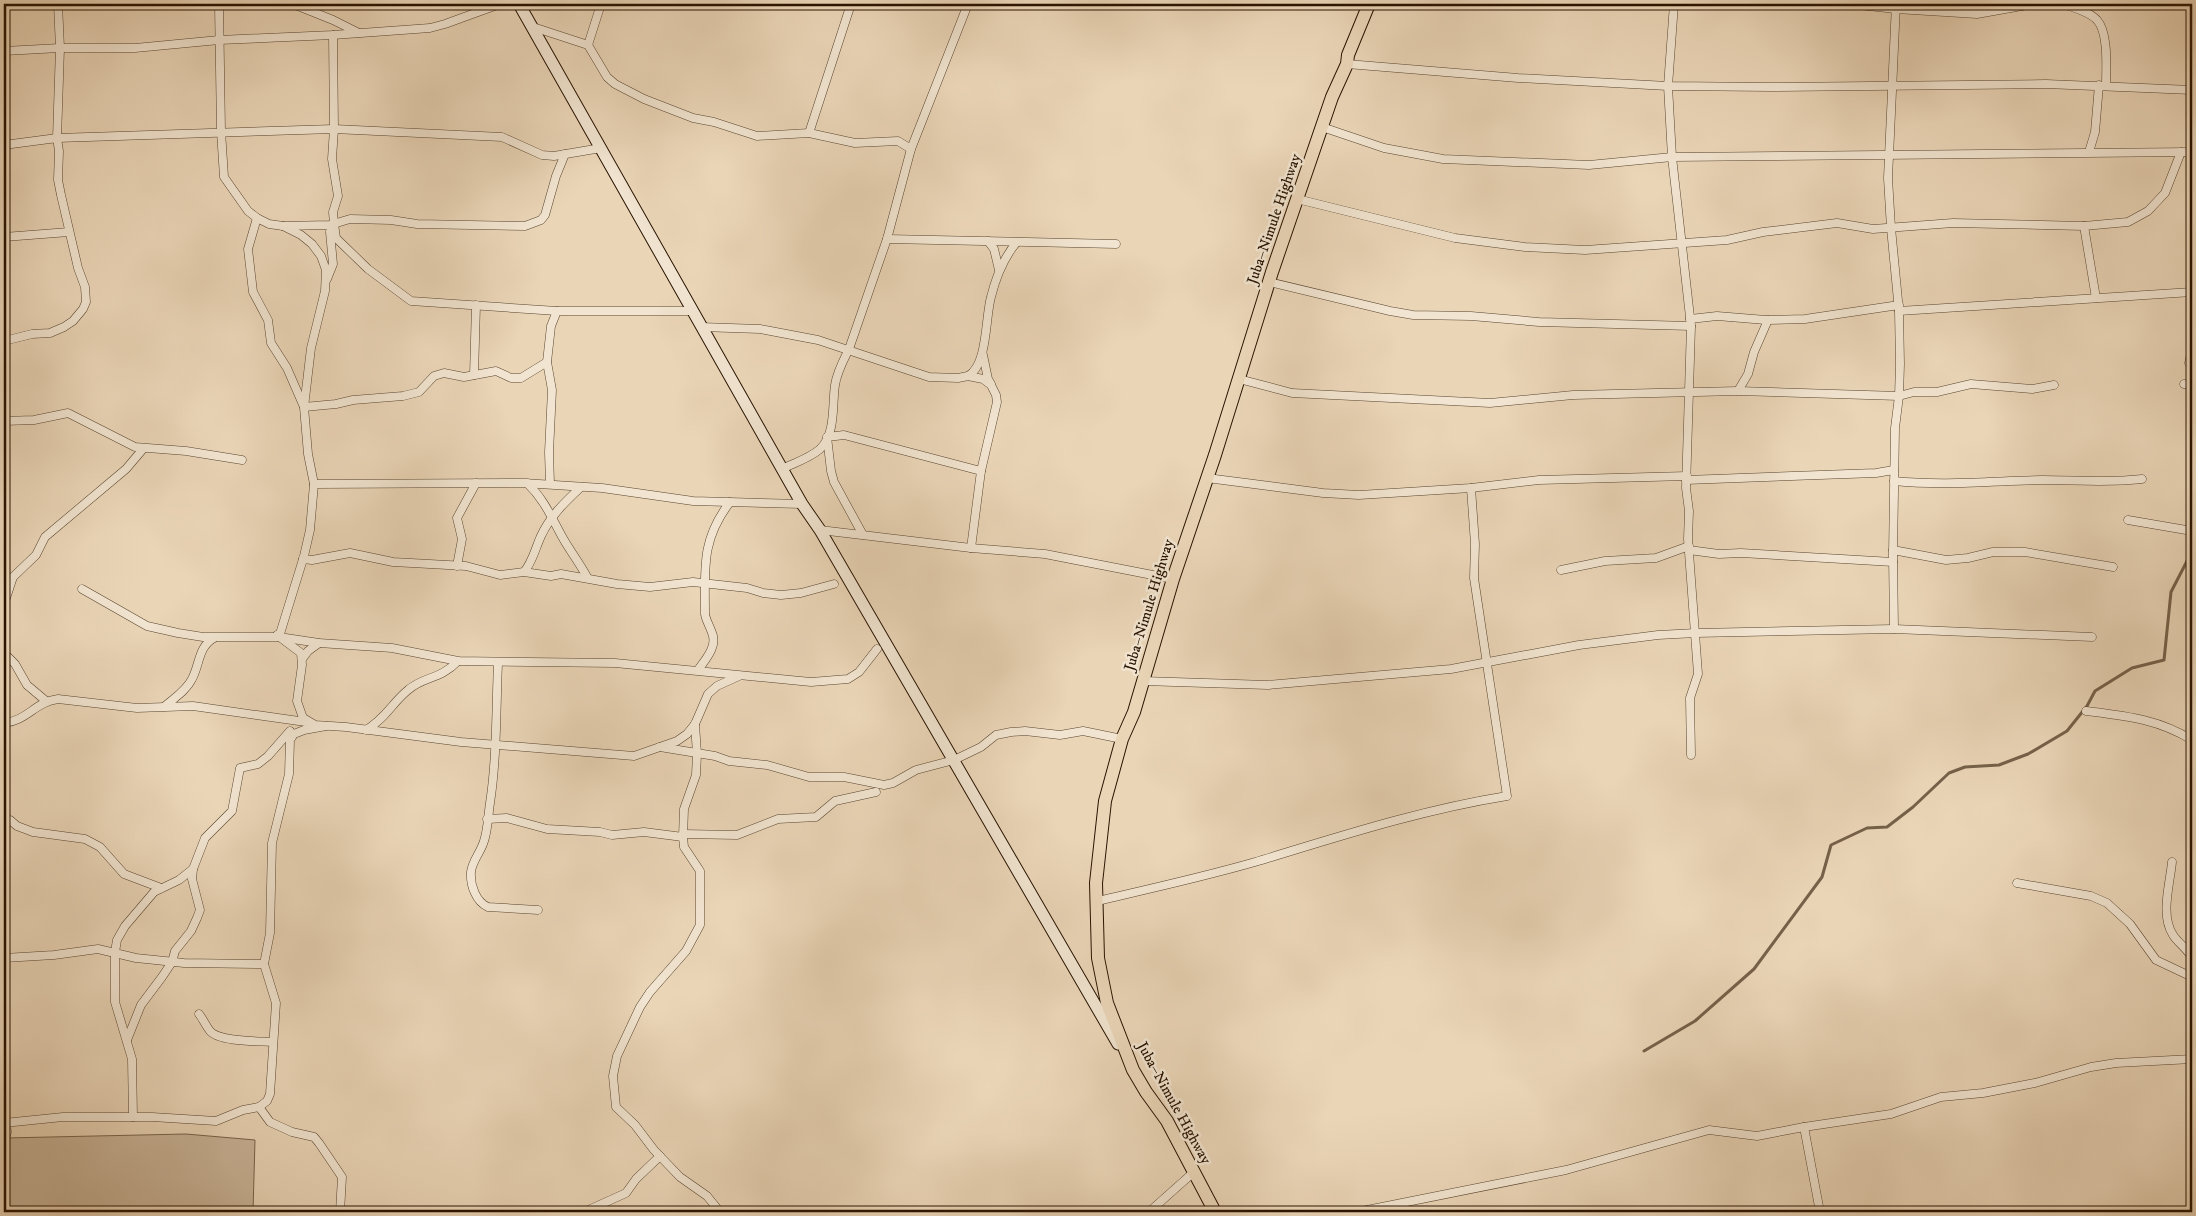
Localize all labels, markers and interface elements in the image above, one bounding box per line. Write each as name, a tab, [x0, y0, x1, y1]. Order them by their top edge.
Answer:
street label: Juba–Nimule Highway	[1242, 150, 1306, 289]
street label: Juba–Nimule Highway	[1119, 536, 1178, 675]
street label: Juba–Nimule Highway	[1132, 1037, 1216, 1168]

